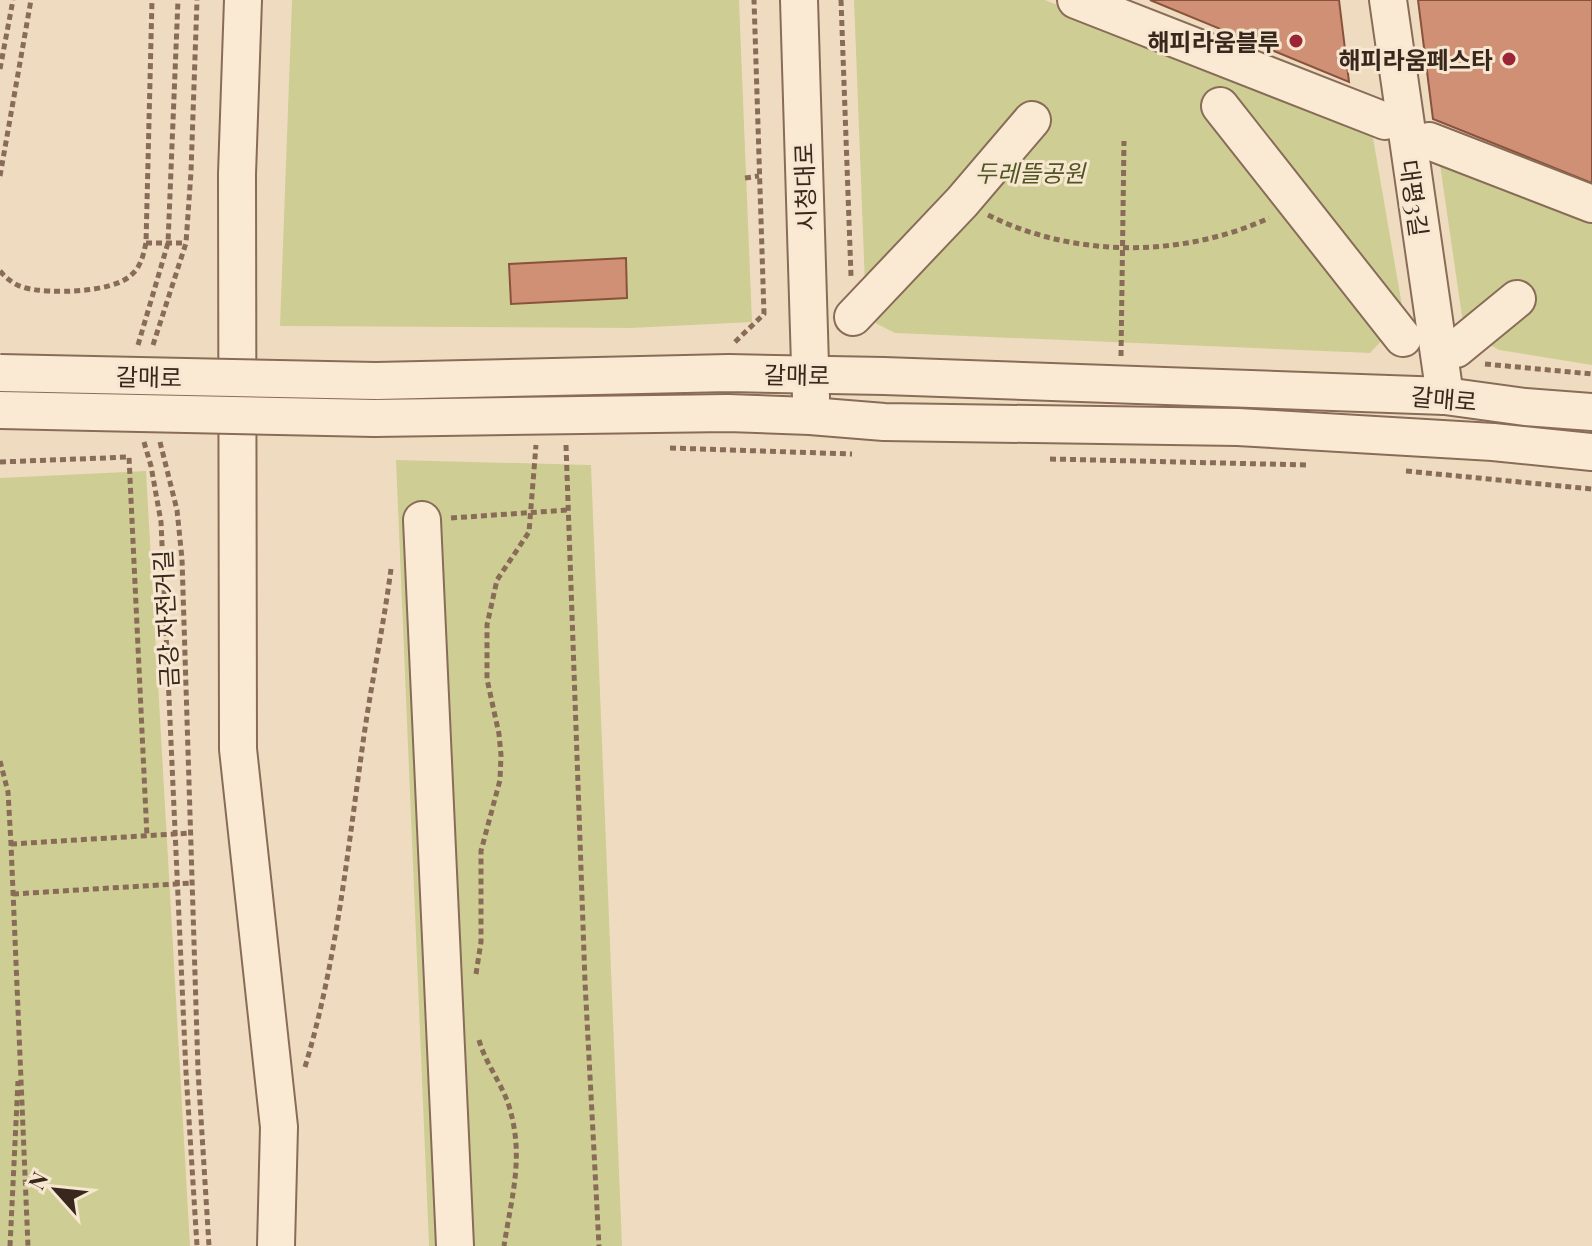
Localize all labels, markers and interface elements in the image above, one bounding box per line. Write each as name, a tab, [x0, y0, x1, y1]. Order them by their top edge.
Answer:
place label: 해피라움블루	[1148, 25, 1280, 57]
marker: 해피라움블루	[1287, 32, 1305, 50]
place label: 해피라움페스타	[1338, 43, 1493, 75]
marker: 해피라움페스타	[1500, 50, 1518, 68]
street label: 시청대로	[786, 142, 822, 232]
park label: 두레뜰공원	[975, 156, 1087, 188]
street label: 대평3길	[1394, 158, 1436, 238]
street label: 갈매로	[764, 357, 830, 391]
street label: 갈매로	[116, 359, 182, 393]
street label: 갈매로	[1410, 379, 1478, 417]
street label: 금강 자전거길	[145, 549, 185, 689]
north arrow	[16, 1150, 96, 1230]
text: N	[20, 1166, 54, 1194]

